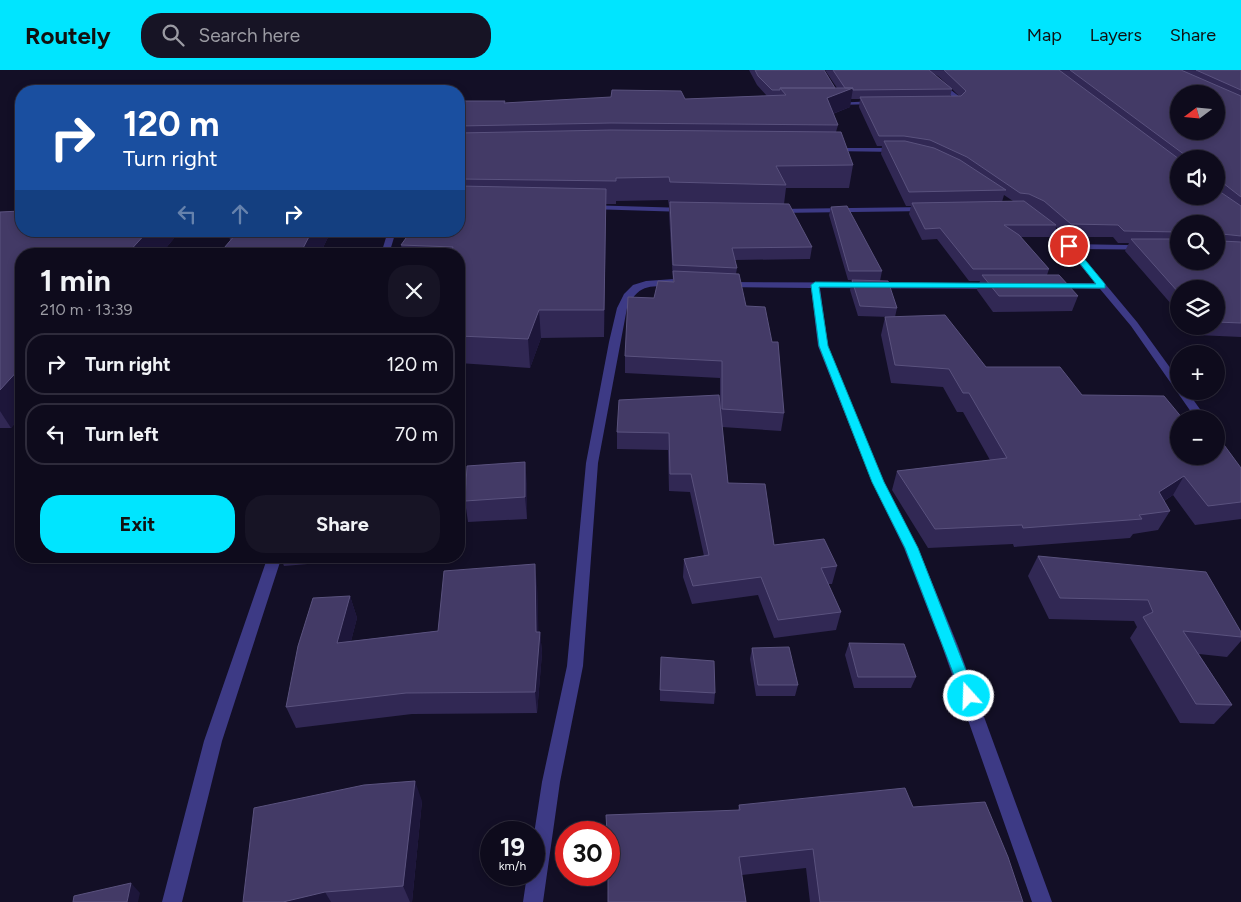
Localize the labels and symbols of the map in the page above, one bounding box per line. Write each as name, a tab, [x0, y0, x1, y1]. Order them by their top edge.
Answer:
north arrow	[1170, 85, 1225, 140]
pin	[1048, 225, 1090, 267]
position arrow	[942, 669, 994, 721]
speed limit sign: 30	[555, 821, 620, 886]

